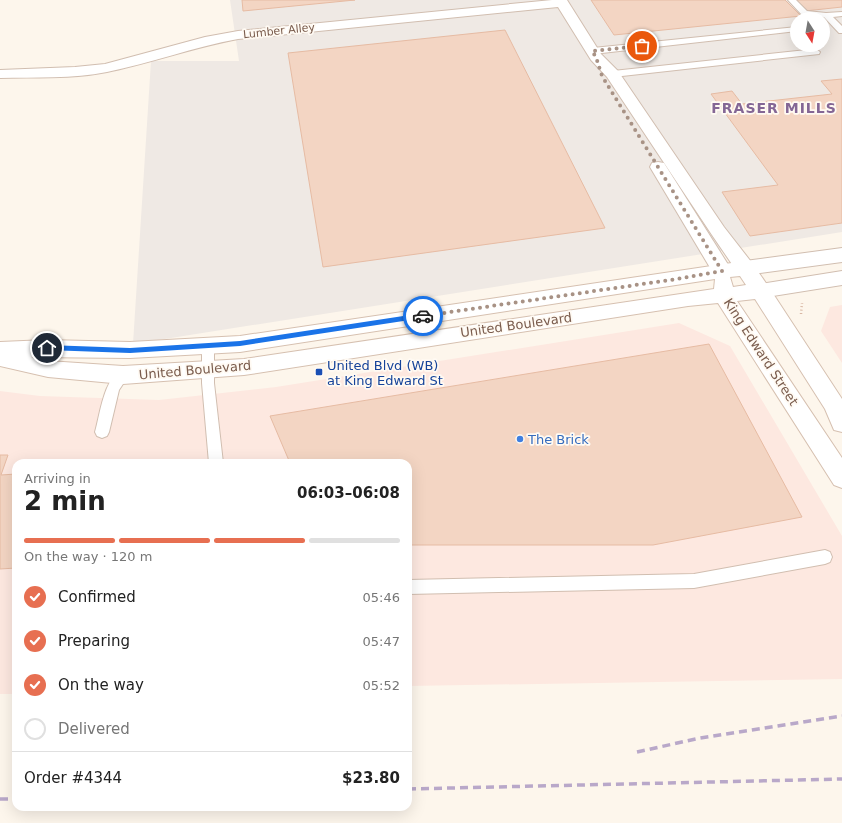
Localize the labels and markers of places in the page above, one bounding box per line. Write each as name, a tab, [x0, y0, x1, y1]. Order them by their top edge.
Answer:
pin	[625, 29, 659, 63]
pin	[30, 331, 64, 365]
place label: United Blvd (WB) at King Edward St	[327, 358, 443, 388]
marker: United Blvd (WB) at King Edward St	[314, 367, 324, 377]
place label: The Brick	[527, 432, 589, 447]
marker: The Brick	[515, 434, 525, 444]

